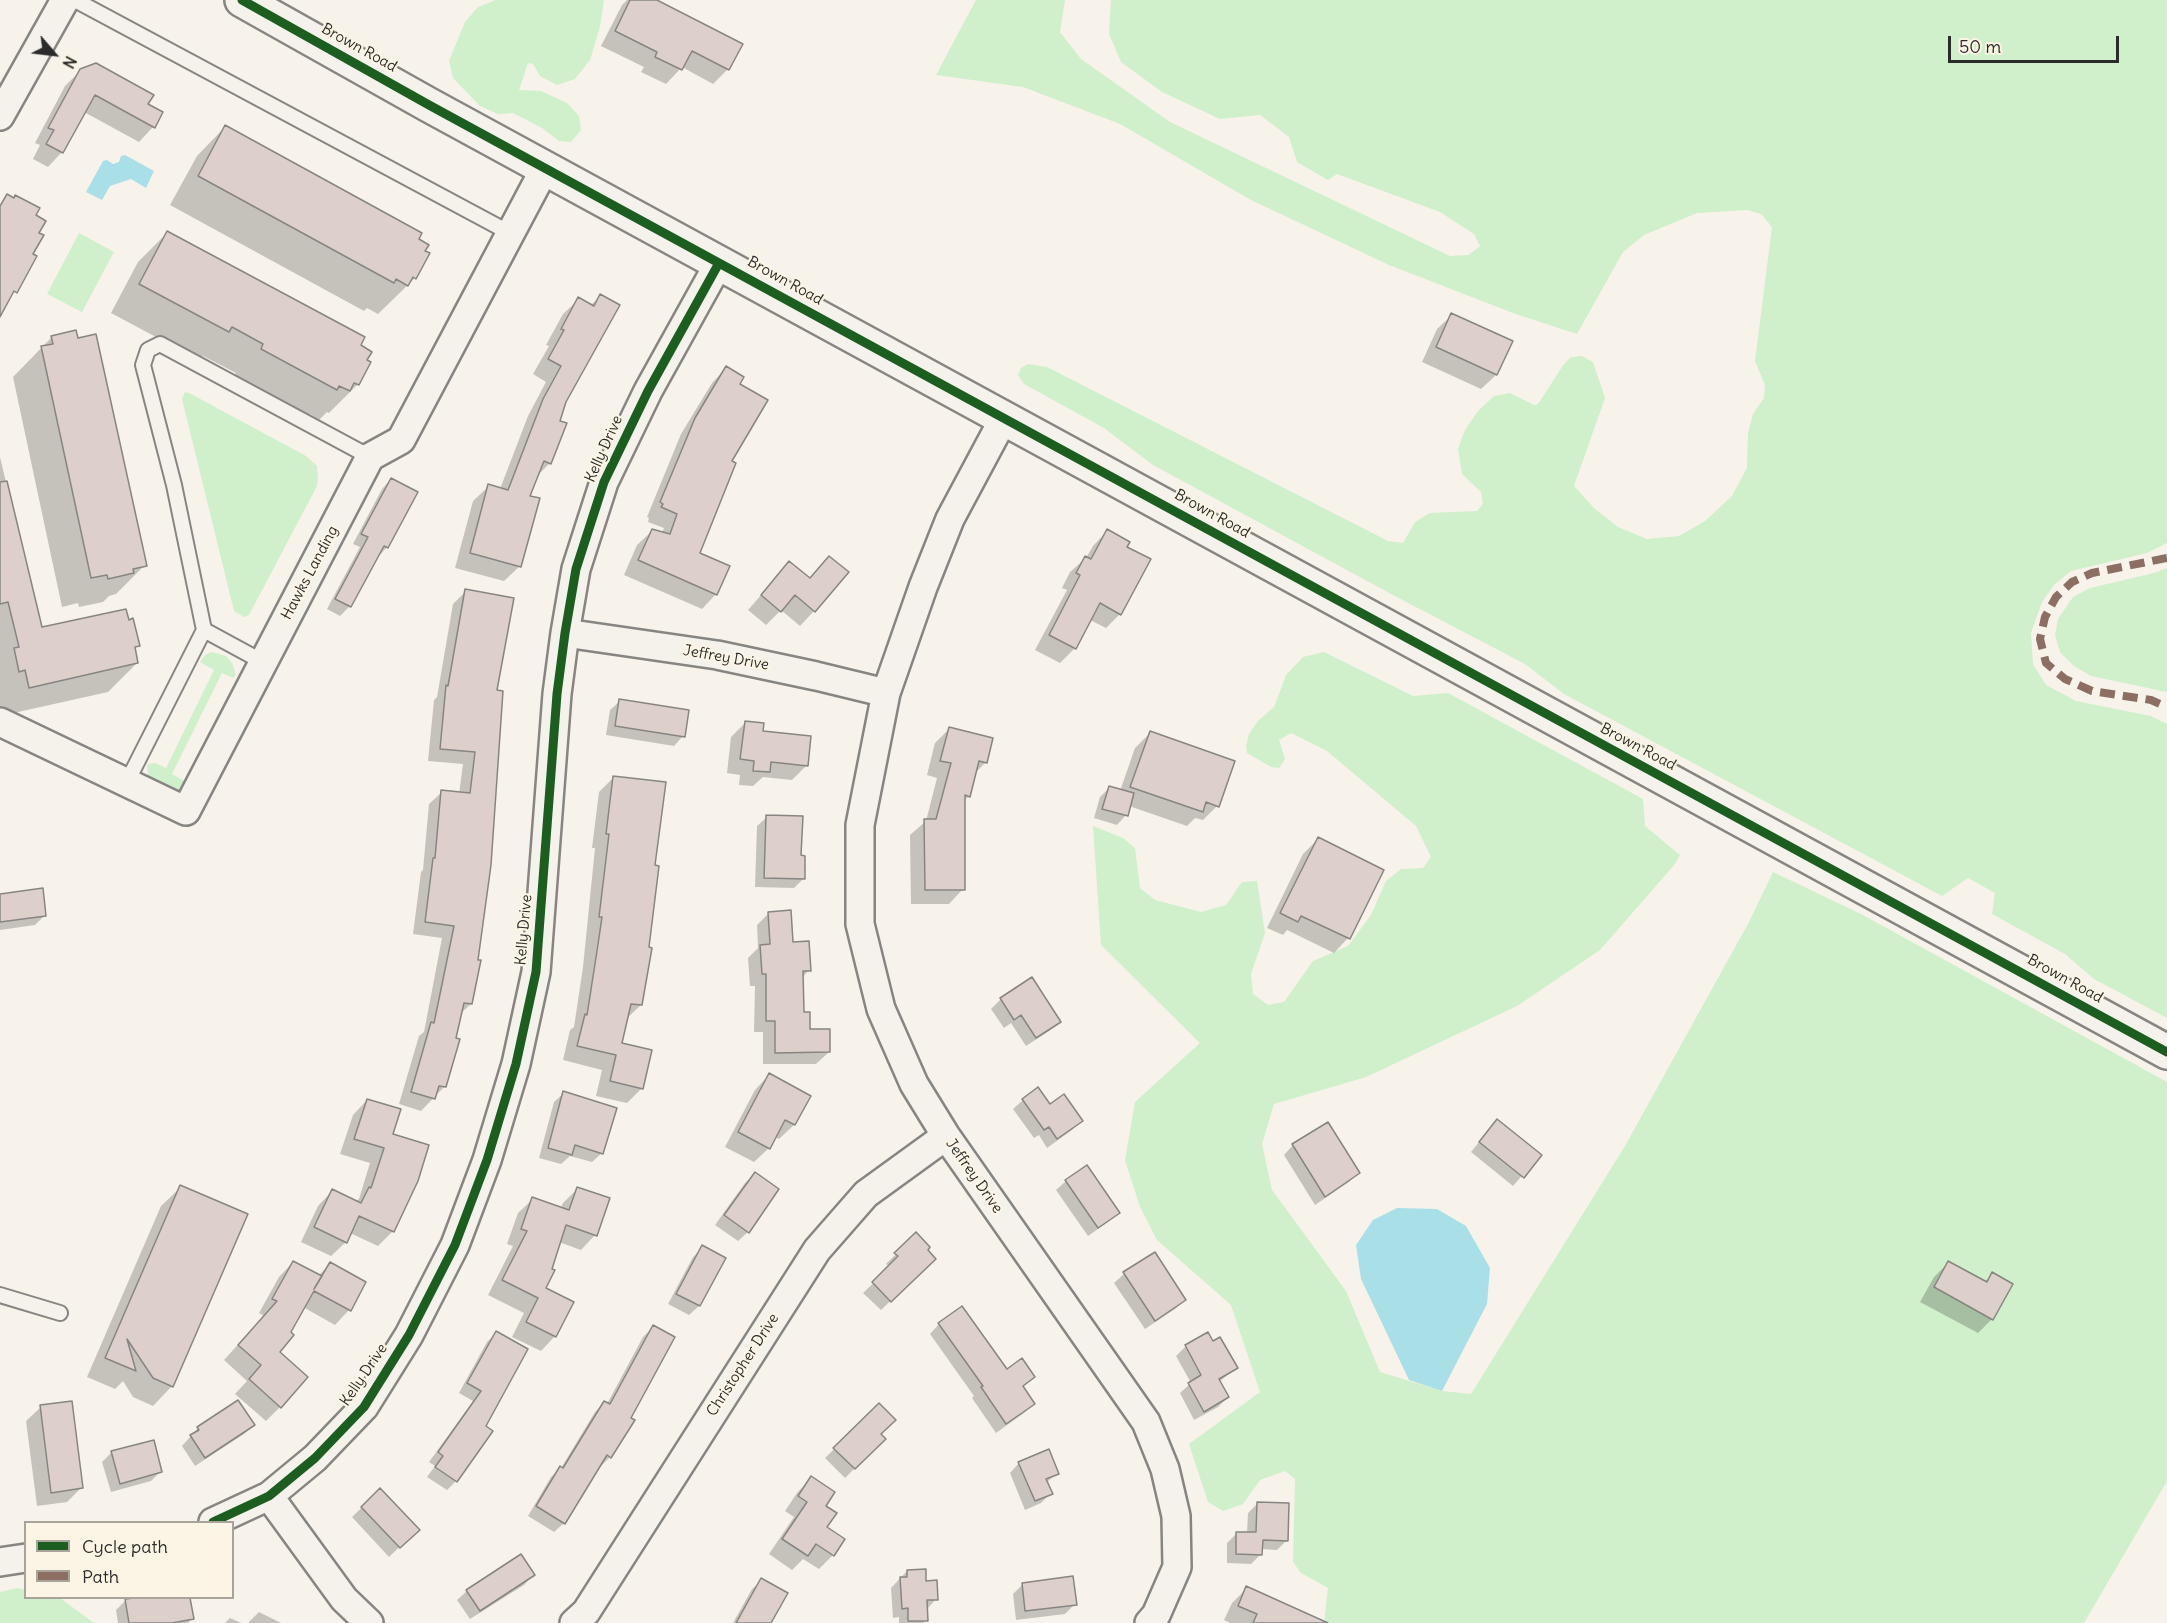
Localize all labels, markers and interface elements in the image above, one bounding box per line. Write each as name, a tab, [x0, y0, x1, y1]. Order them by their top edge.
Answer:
street label: Brown Road	[318, 20, 400, 76]
north arrow	[24, 24, 84, 84]
scale bar	[1951, 24, 2122, 62]
text: 50 m	[1959, 35, 2001, 58]
text: N	[58, 53, 81, 72]
street label: Brown Road	[744, 253, 826, 309]
street label: Kelly Drive	[581, 413, 627, 485]
street label: Brown Road	[1171, 486, 1253, 542]
street label: Hawks Landing	[278, 523, 342, 623]
street label: Jeffrey Drive	[682, 642, 770, 674]
street label: Brown Road	[1597, 719, 1679, 775]
street label: Kelly Drive	[512, 894, 536, 966]
street label: Brown Road	[2024, 951, 2106, 1007]
street label: Jeffrey Drive	[942, 1135, 1006, 1217]
street label: Christopher Drive	[703, 1310, 783, 1420]
street label: Kelly Drive	[337, 1340, 391, 1410]
legend	[24, 1521, 234, 1599]
text: Cycle path	[82, 1535, 168, 1558]
text: Path	[82, 1565, 119, 1588]

